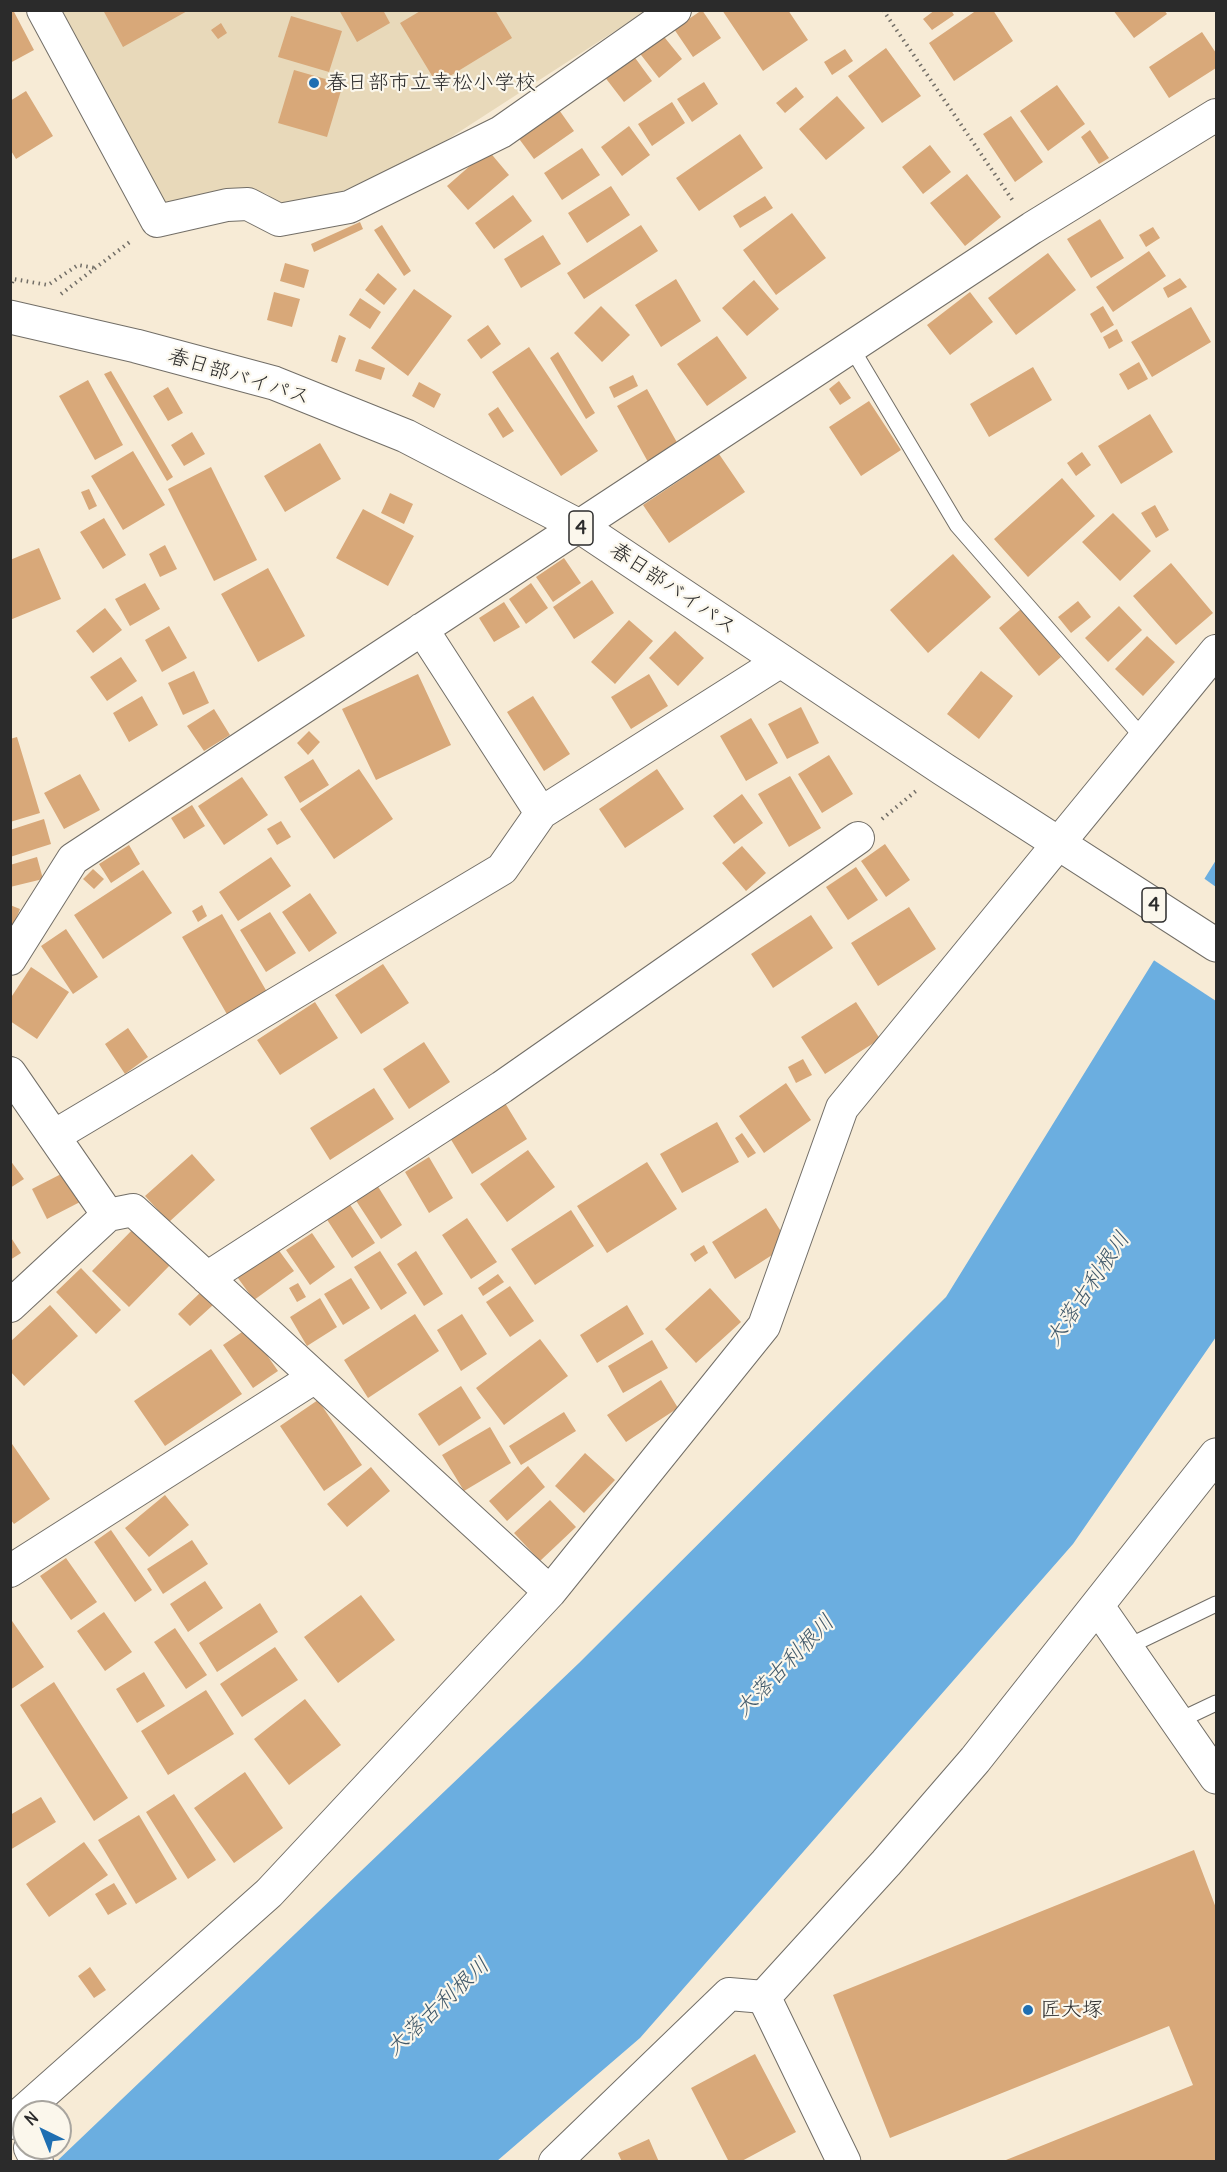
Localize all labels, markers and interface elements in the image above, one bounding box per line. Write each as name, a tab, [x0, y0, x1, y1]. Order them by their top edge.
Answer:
place label: 春日部市立幸松小学校	[326, 70, 536, 96]
marker: 春日部市立幸松小学校	[307, 76, 321, 90]
street label: 春日部バイパス	[165, 343, 313, 411]
road number: 4	[569, 511, 593, 545]
street label: 春日部バイパス	[605, 537, 741, 641]
road number: 4	[1142, 888, 1166, 922]
water label: 大落古利根川	[1040, 1227, 1136, 1351]
water label: 大落古利根川	[730, 1609, 840, 1723]
water label: 大落古利根川	[381, 1952, 495, 2062]
place label: 匠大塚	[1040, 1997, 1103, 2023]
marker: 匠大塚	[1021, 2003, 1035, 2017]
north arrow	[12, 2100, 72, 2160]
text: N	[20, 2107, 42, 2129]

